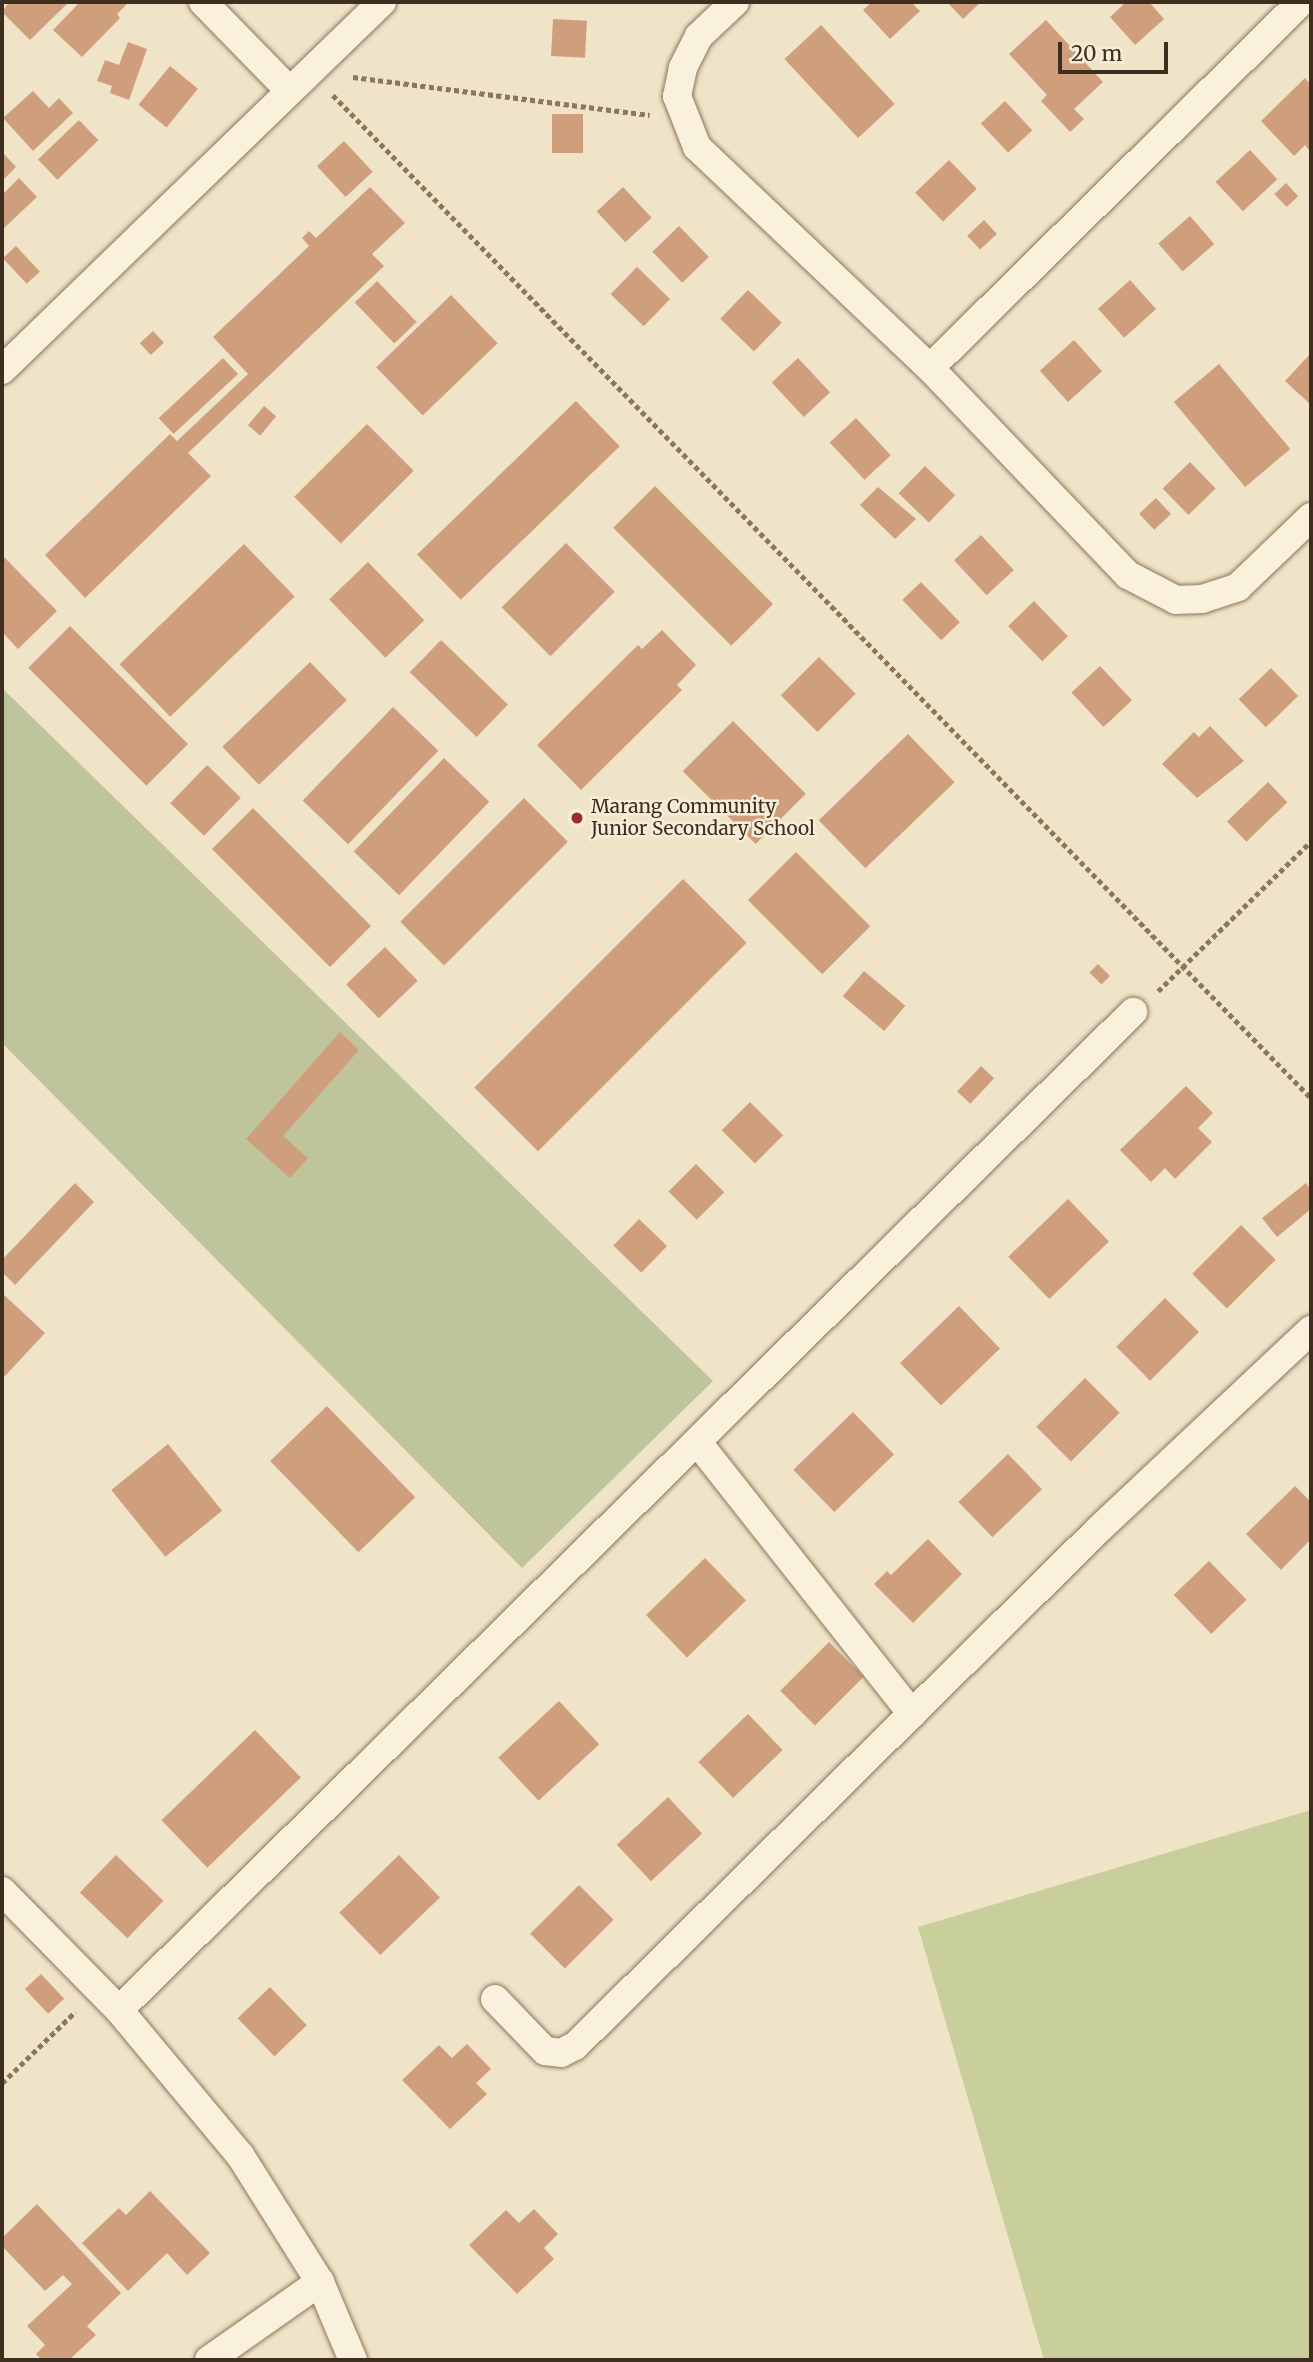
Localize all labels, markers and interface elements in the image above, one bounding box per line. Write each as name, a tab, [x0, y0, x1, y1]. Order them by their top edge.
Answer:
scale bar	[1061, 28, 1171, 72]
text: 20 m	[1071, 40, 1122, 67]
place label: Marang Community Junior Secondary School	[591, 796, 815, 840]
marker: Marang Community Junior Secondary School	[569, 810, 585, 826]

